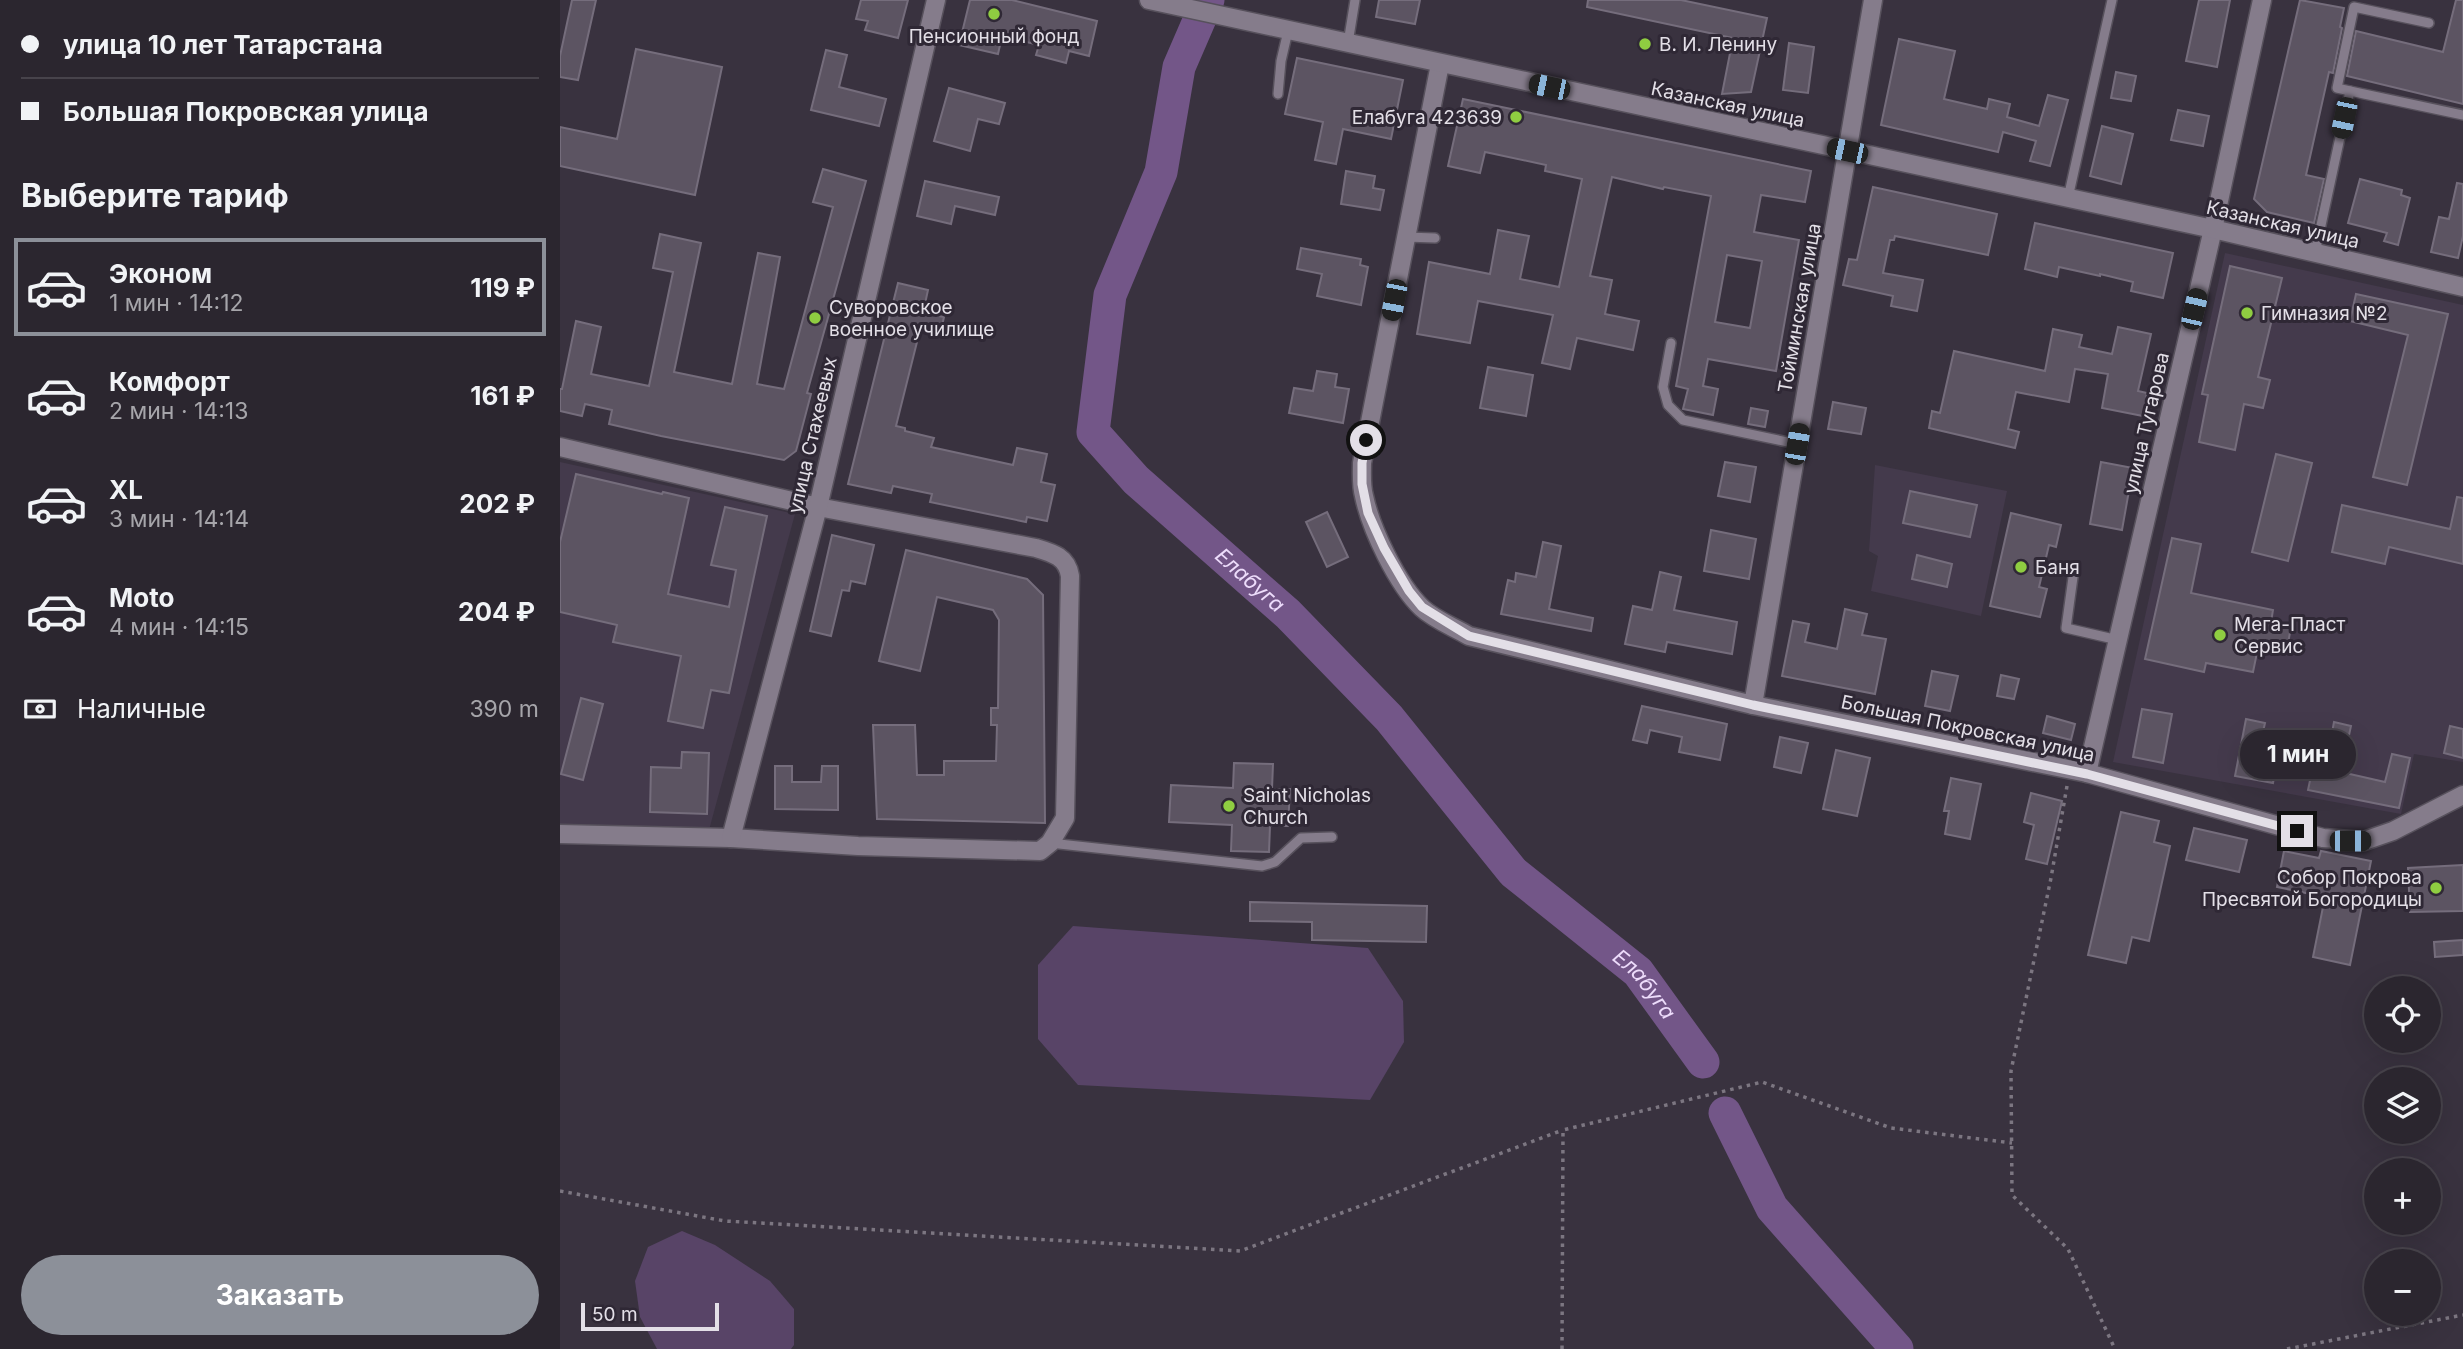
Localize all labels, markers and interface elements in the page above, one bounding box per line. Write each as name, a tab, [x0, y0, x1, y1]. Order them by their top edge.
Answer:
marker: Пенсионный фонд	[986, 6, 1002, 22]
place label: Пенсионный фонд	[909, 25, 1079, 48]
text: улица 10 лет Татарстана	[63, 29, 383, 60]
place label: В. И. Ленину	[1659, 33, 1777, 56]
marker: В. И. Ленину	[1637, 36, 1653, 52]
car	[1527, 72, 1572, 102]
street label: Казанская улица	[1649, 77, 1807, 132]
car	[2330, 95, 2359, 141]
text: Большая Покровская улица	[63, 96, 429, 127]
place label: Елабуга 423639	[1352, 106, 1502, 129]
marker: Елабуга 423639	[1508, 109, 1524, 125]
car	[1825, 136, 1870, 166]
text: Выберите тариф	[21, 176, 289, 215]
street label: Казанская улица	[2204, 196, 2362, 253]
street label: Тойминская улица	[1773, 221, 1826, 395]
icon: car	[25, 256, 88, 319]
text: Эконом	[109, 258, 212, 289]
text: 119 ₽	[470, 272, 535, 303]
car	[1380, 277, 1409, 323]
car	[2180, 286, 2209, 332]
text: 1 мин · 14:12	[109, 289, 244, 317]
place label: Суворовское военное училище	[829, 296, 994, 341]
place label: Гимназия №2	[2261, 302, 2388, 325]
marker: Гимназия №2	[2239, 305, 2255, 321]
marker: Суворовское военное училище	[807, 310, 823, 326]
street label: улица Тугарова	[2119, 350, 2174, 496]
street label: улица Стахеевых	[783, 355, 842, 516]
icon: car	[25, 364, 88, 427]
text: Комфорт	[109, 366, 230, 397]
text: 161 ₽	[470, 380, 535, 411]
text: 2 мин · 14:13	[109, 397, 248, 425]
car	[1784, 421, 1811, 467]
route start	[1350, 424, 1382, 456]
icon: car	[25, 472, 88, 535]
text: XL	[109, 474, 143, 505]
text: 202 ₽	[459, 488, 535, 519]
text: 3 мин · 14:14	[109, 505, 249, 533]
water label: Елабуга	[1210, 543, 1290, 617]
place label: Баня	[2035, 556, 2080, 579]
marker: Баня	[2013, 559, 2029, 575]
icon: car	[25, 580, 88, 643]
text: Moto	[109, 582, 174, 613]
text: 204 ₽	[458, 596, 535, 627]
text: 4 мин · 14:15	[109, 613, 249, 641]
place label: Мега-Пласт Сервис	[2234, 613, 2346, 658]
marker: Мега-Пласт Сервис	[2212, 627, 2228, 643]
icon: cash	[21, 690, 59, 728]
street label: Большая Покровская улица	[1839, 690, 2097, 767]
text: Наличные	[77, 693, 206, 724]
text: 390 m	[469, 695, 539, 723]
callout: 1 мин	[2239, 730, 2355, 778]
text: 1 мин	[2267, 740, 2329, 768]
place label: Saint Nicholas Church	[1243, 784, 1371, 829]
marker: Saint Nicholas Church	[1221, 798, 1237, 814]
route end	[2281, 815, 2313, 847]
car	[2330, 831, 2372, 852]
place label: Собор Покрова Пресвятой Богородицы	[2202, 866, 2422, 911]
marker: Собор Покрова Пресвятой Богородицы	[2428, 880, 2444, 896]
water label: Елабуга	[1608, 944, 1681, 1024]
map controls	[2364, 976, 2441, 1326]
button: locate	[2364, 976, 2441, 1053]
button: layers	[2364, 1067, 2441, 1144]
button: +	[2364, 1158, 2441, 1235]
button: −	[2364, 1249, 2441, 1326]
button: Заказать	[21, 1255, 539, 1335]
scale bar	[581, 1300, 719, 1332]
text: 50 m	[592, 1303, 638, 1326]

